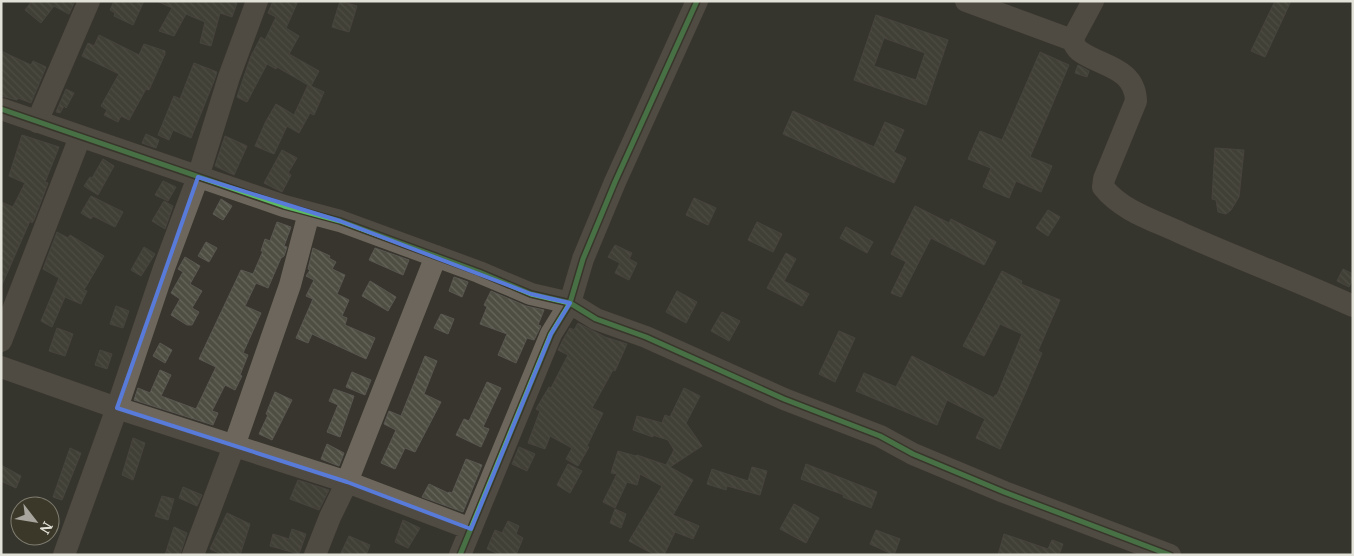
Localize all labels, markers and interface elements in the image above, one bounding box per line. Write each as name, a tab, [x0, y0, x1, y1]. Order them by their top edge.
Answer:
north arrow	[10, 496, 60, 546]
text: N	[36, 518, 58, 538]

